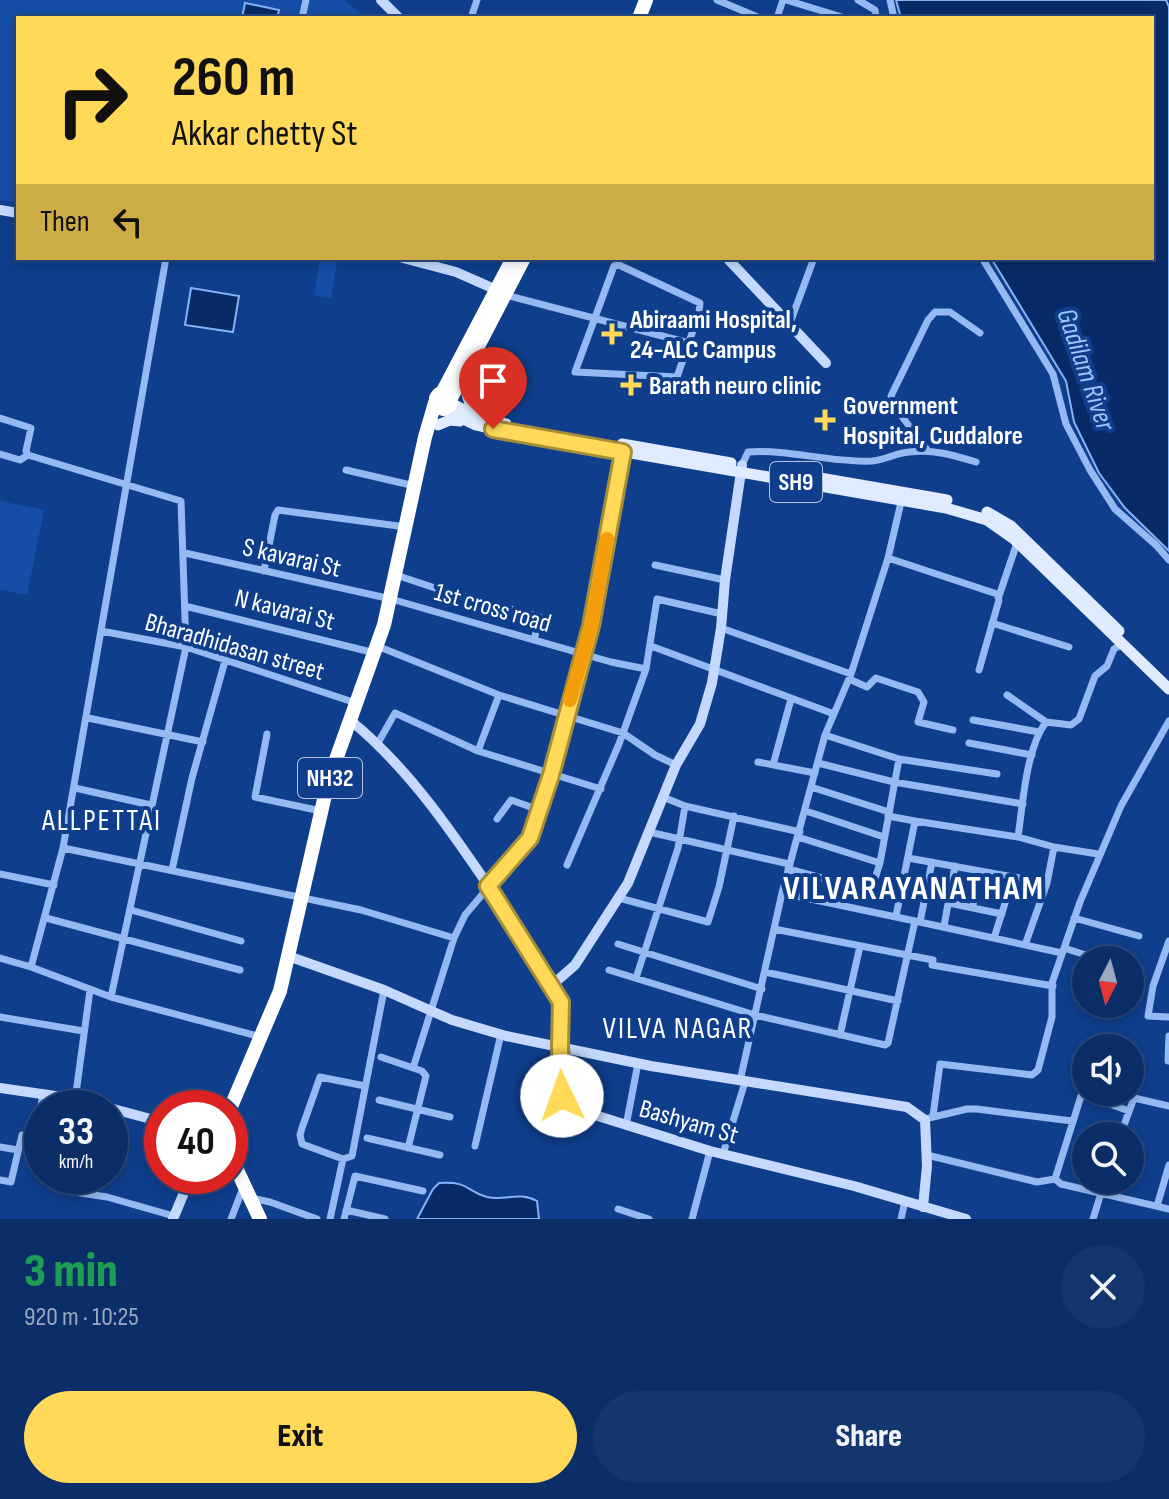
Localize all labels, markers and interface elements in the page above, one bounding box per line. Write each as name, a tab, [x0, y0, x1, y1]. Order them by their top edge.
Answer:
text: 260 m	[172, 45, 295, 112]
icon: right	[40, 48, 144, 152]
text: Akkar chetty St	[172, 113, 357, 156]
icon: left	[106, 200, 150, 244]
text: Then	[40, 204, 90, 240]
water label: Gadilam River	[1049, 304, 1122, 436]
place label: Abiraami Hospital, 24-ALC Campus	[629, 305, 797, 366]
marker: Abiraami Hospital, 24-ALC Campus	[601, 323, 623, 345]
pin	[459, 347, 527, 429]
icon: arrive	[471, 359, 515, 403]
place label: Barath neuro clinic	[649, 371, 822, 402]
marker: Barath neuro clinic	[620, 374, 642, 396]
place label: Government Hospital, Cuddalore	[843, 391, 1023, 452]
marker: Government Hospital, Cuddalore	[814, 409, 836, 431]
road number: SH9	[770, 462, 822, 502]
street label: S kavarai St	[240, 532, 344, 585]
street label: 1st cross road	[431, 577, 554, 640]
street label: N kavarai St	[231, 583, 338, 638]
street label: Bharadhidasan street	[141, 607, 328, 688]
road number: NH32	[298, 758, 362, 798]
district label: ALLPETTAI	[41, 803, 162, 839]
district label: VILVARAYANATHAM	[783, 868, 1045, 909]
north arrow	[1072, 946, 1144, 1018]
map controls	[1072, 946, 1144, 1194]
district label: VILVA NAGAR	[603, 1011, 753, 1047]
button: sound	[1072, 1034, 1144, 1106]
position arrow	[520, 1054, 604, 1138]
speed limit sign: 40	[144, 1090, 248, 1194]
street label: Bashyam St	[635, 1094, 742, 1151]
text: 33	[58, 1108, 94, 1156]
button: search	[1072, 1122, 1144, 1194]
text: km/h	[59, 1150, 93, 1174]
text: 3 min	[24, 1243, 118, 1300]
button: close	[1061, 1245, 1145, 1329]
text: 920 m · 10:25	[24, 1302, 139, 1333]
button: Exit	[24, 1391, 577, 1483]
button: Share	[593, 1391, 1145, 1483]

